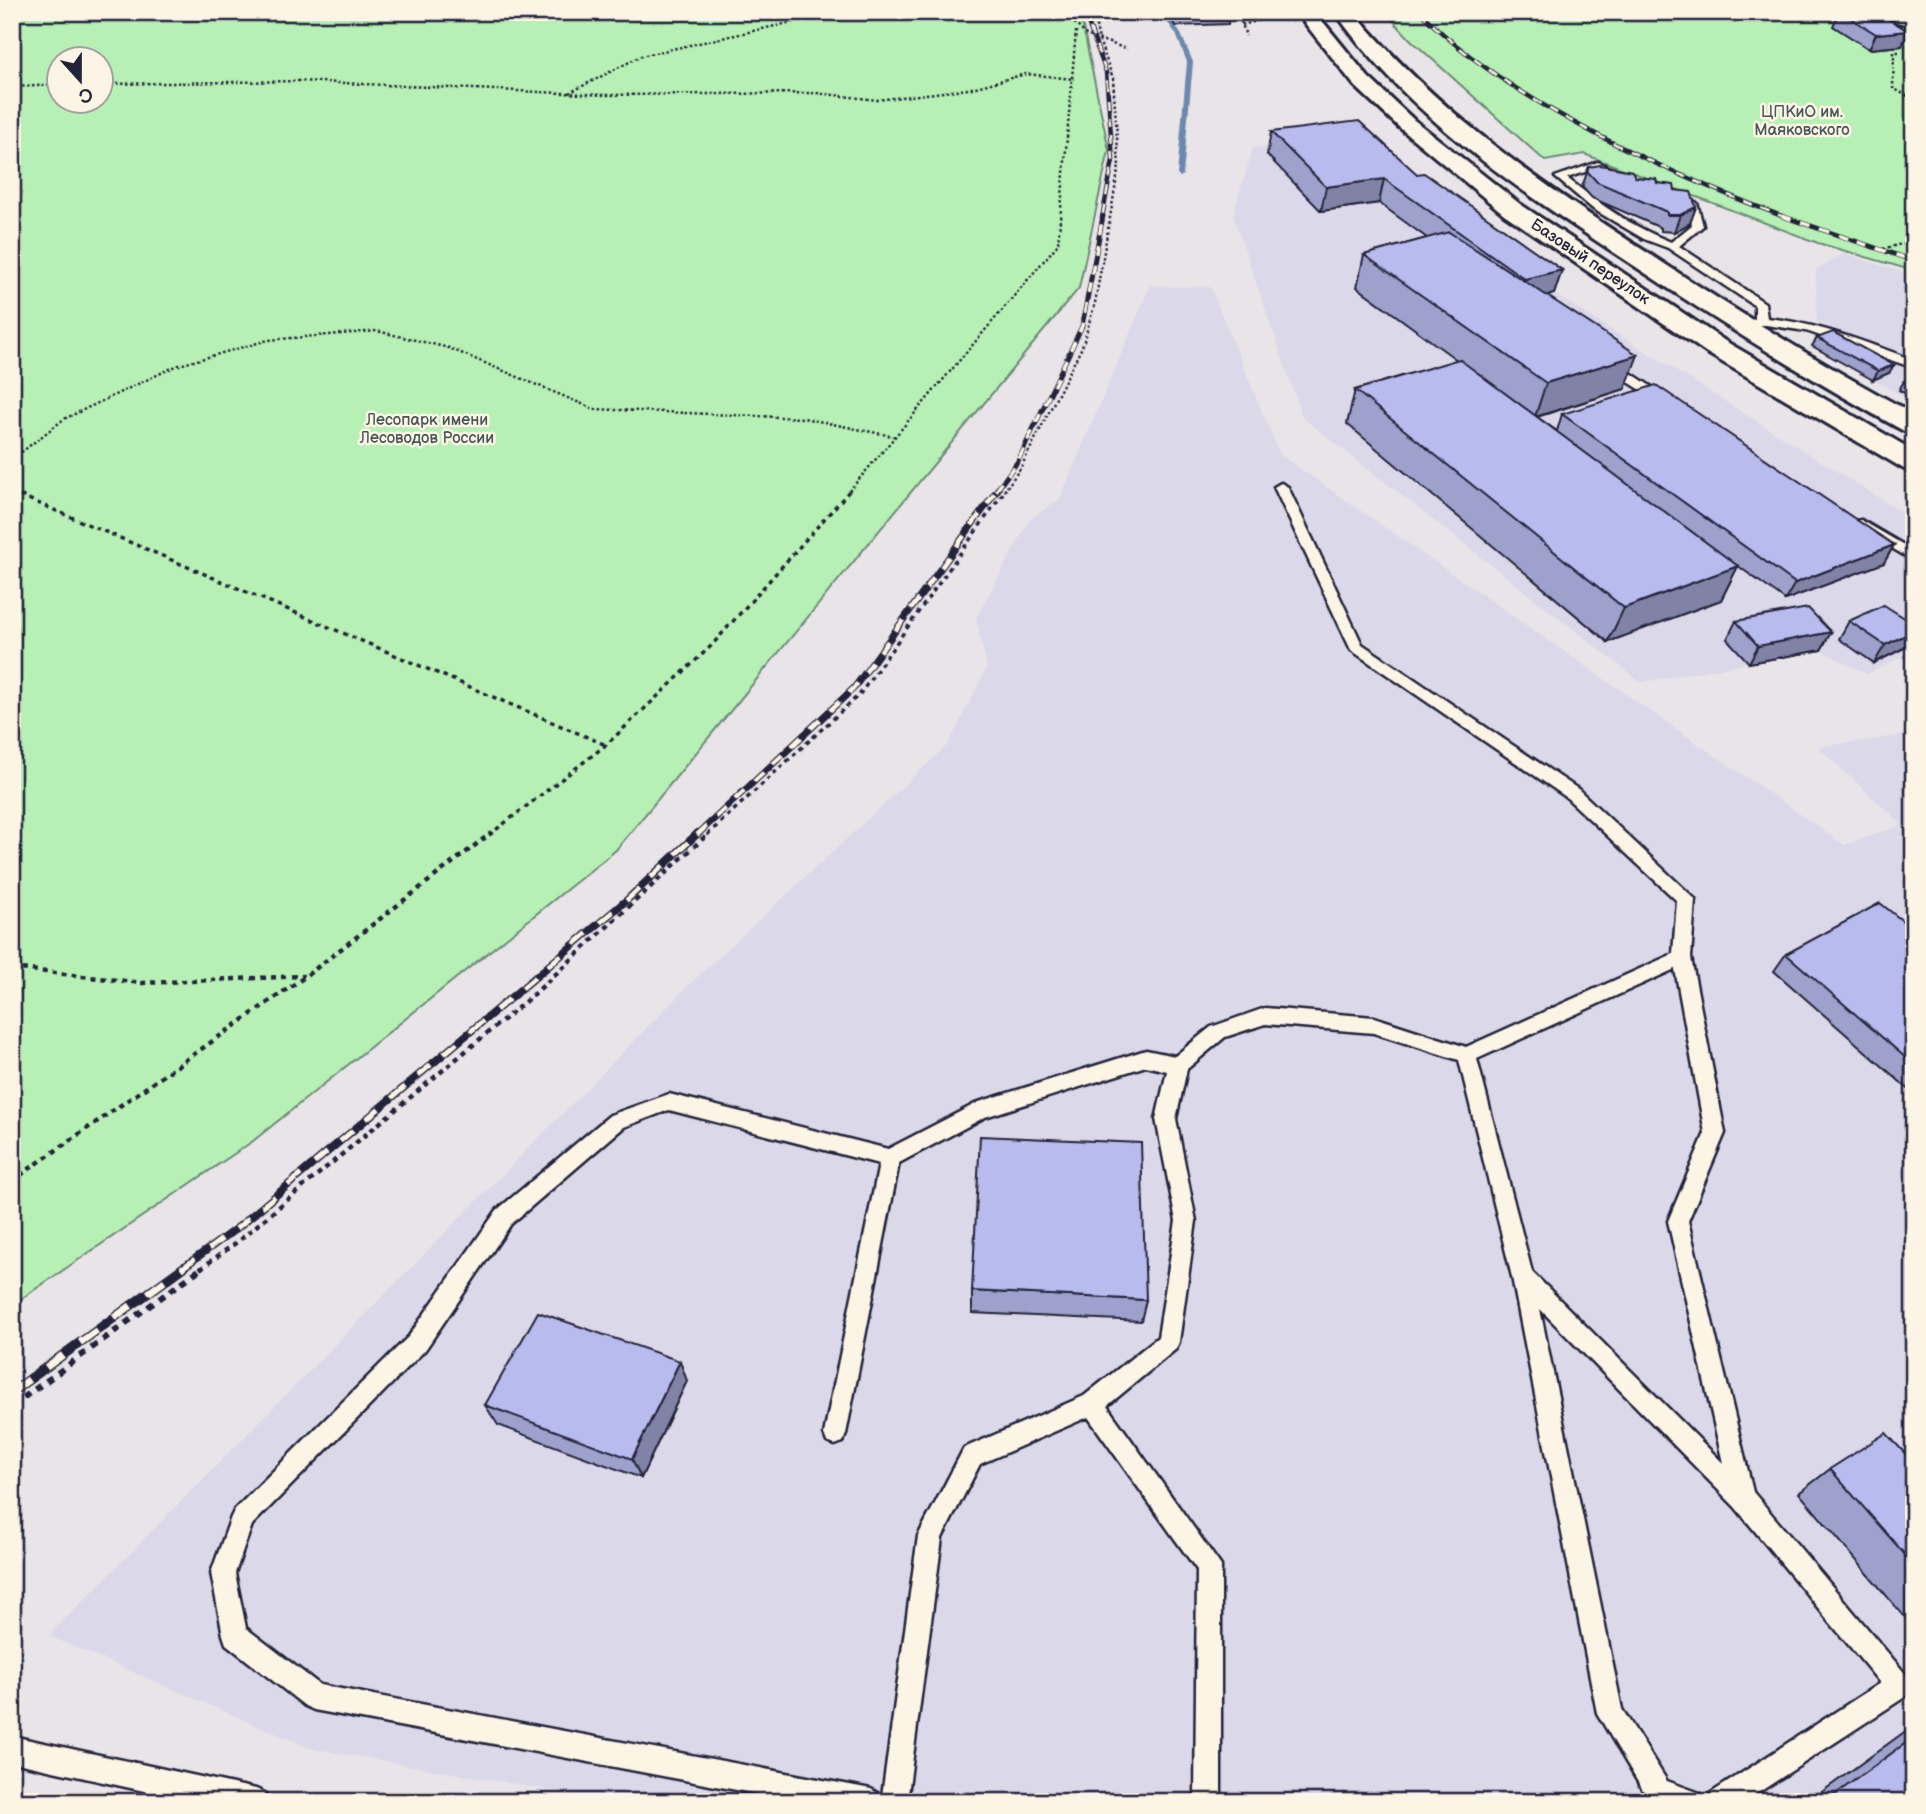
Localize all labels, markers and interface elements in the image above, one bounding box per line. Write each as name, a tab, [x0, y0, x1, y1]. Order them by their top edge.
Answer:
north arrow	[46, 46, 116, 116]
text: С	[75, 81, 96, 108]
park label: ЦПКиО им. Маяковского	[1754, 103, 1850, 140]
street label: Базовый переулок	[1527, 215, 1653, 309]
park label: Лесопарк имени Лесоводов России	[359, 411, 494, 448]

